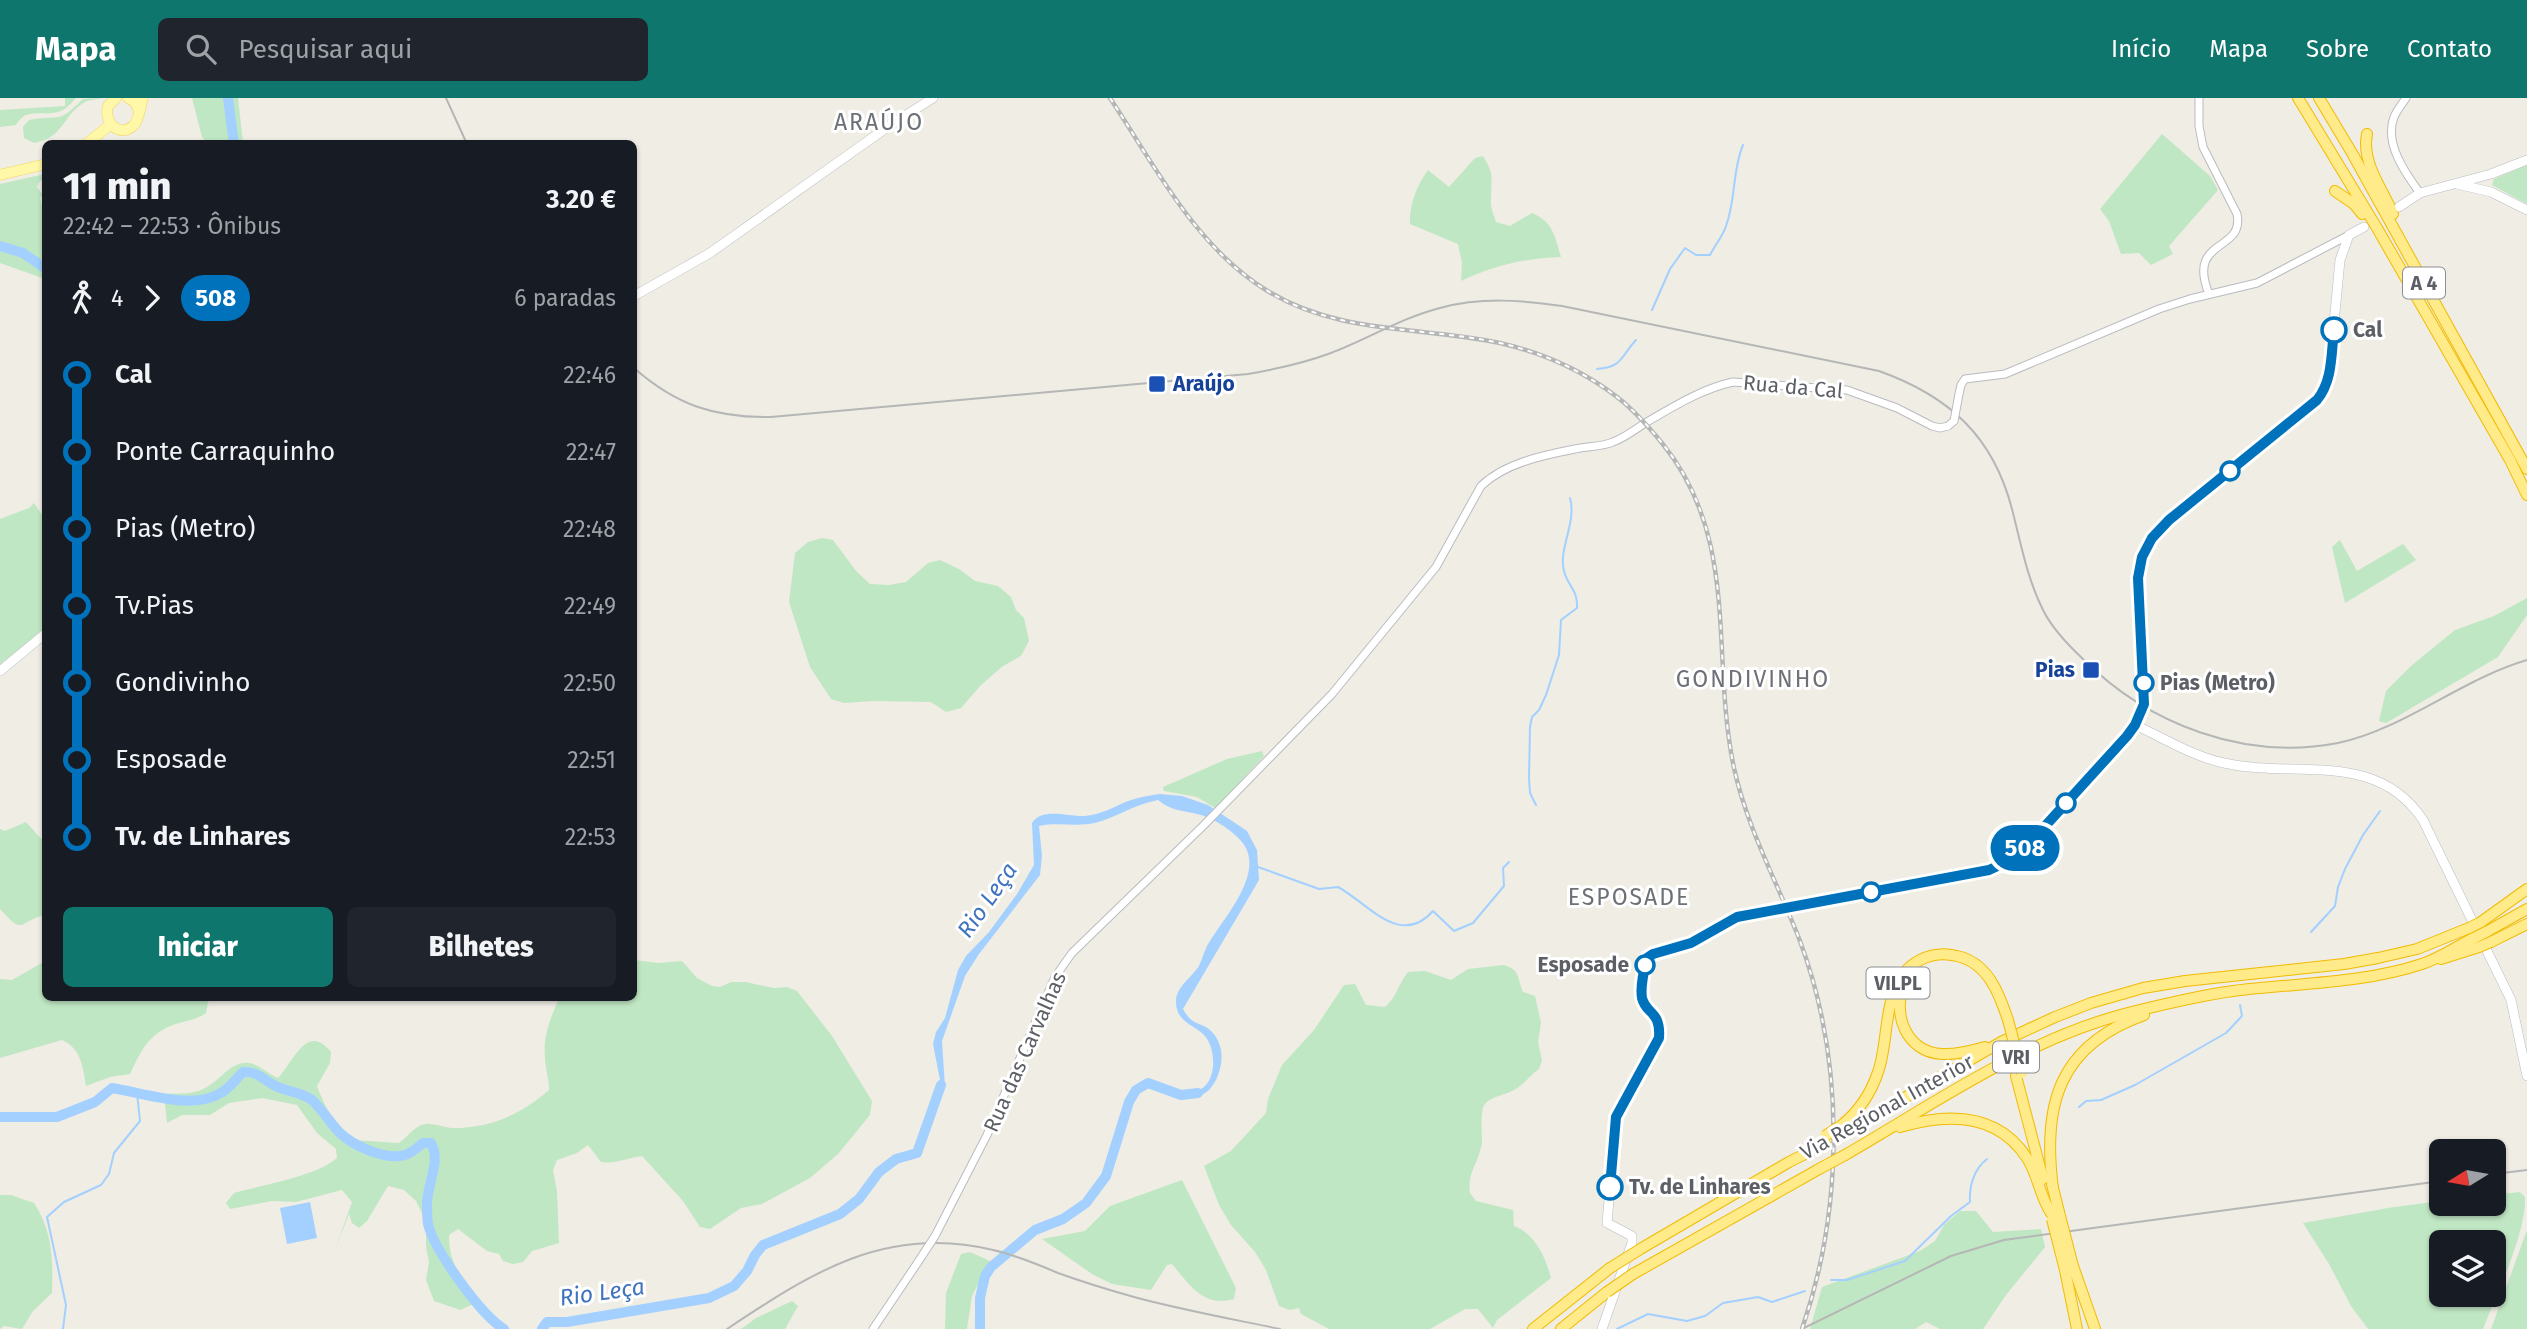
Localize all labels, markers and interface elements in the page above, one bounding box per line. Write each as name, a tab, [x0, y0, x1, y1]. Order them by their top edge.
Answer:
search box	[158, 18, 648, 81]
text: Mapa	[35, 29, 116, 69]
icon: search	[182, 30, 220, 68]
text: Pesquisar aqui	[238, 34, 412, 65]
text: Início	[2111, 35, 2171, 63]
text: Mapa	[2209, 35, 2268, 63]
text: Sobre	[2306, 35, 2369, 63]
text: Contato	[2407, 35, 2492, 63]
district label: ARAÚJO	[834, 107, 924, 136]
text: 11 min	[63, 163, 171, 209]
text: 3.20 €	[546, 184, 616, 215]
text: 22:42 – 22:53 · Ônibus	[63, 212, 281, 240]
road number: A 4	[2403, 267, 2445, 298]
icon: walk	[63, 279, 101, 317]
icon: forward	[133, 279, 171, 317]
text: 4	[111, 284, 123, 312]
text: 508	[195, 284, 236, 312]
text: 6 paradas	[514, 284, 616, 312]
marker: Cal	[2321, 317, 2347, 343]
place label: Cal	[2353, 317, 2383, 343]
text: Cal	[115, 359, 151, 390]
text: 22:46	[563, 361, 616, 389]
street label: Rua da Cal	[1742, 370, 1844, 404]
place label: Araújo	[1172, 371, 1235, 397]
marker: Araújo	[1147, 374, 1167, 394]
text: Ponte Carraquinho	[115, 436, 335, 467]
text: 22:47	[566, 438, 616, 466]
unlabelled marker	[2220, 461, 2240, 481]
text: Pias (Metro)	[115, 513, 255, 544]
text: 22:48	[563, 515, 616, 543]
text: Tv.Pias	[115, 590, 194, 621]
text: 22:49	[564, 592, 616, 620]
place label: Pias	[2035, 657, 2075, 683]
marker: Pias	[2081, 660, 2101, 680]
district label: GONDIVINHO	[1676, 665, 1830, 693]
text: Gondivinho	[115, 667, 251, 698]
text: 22:50	[563, 669, 616, 697]
place label: Pias (Metro)	[2160, 670, 2275, 696]
marker: Pias (Metro)	[2134, 673, 2154, 693]
text: Esposade	[115, 744, 227, 775]
text: 22:51	[567, 746, 616, 774]
unlabelled marker	[2056, 793, 2076, 813]
text: Tv. de Linhares	[115, 821, 290, 852]
text: 22:53	[565, 823, 616, 851]
line badge: 508	[1985, 825, 2065, 871]
text: 508	[2005, 834, 2045, 862]
water label: Rio Leça	[951, 857, 1023, 943]
unlabelled marker	[1861, 882, 1881, 902]
district label: ESPOSADE	[1568, 883, 1690, 911]
button: Iniciar	[63, 907, 333, 987]
button: Bilhetes	[347, 907, 616, 987]
place label: Esposade	[1537, 952, 1629, 978]
marker: Esposade	[1635, 955, 1655, 975]
street label: Rua das Carvalhas	[978, 968, 1072, 1136]
road number: VILPL	[1867, 968, 1930, 998]
road number: VRI	[1993, 1042, 2039, 1072]
street label: Via Regional Interior	[1796, 1049, 1978, 1165]
north arrow	[2429, 1139, 2506, 1216]
map controls	[2429, 1139, 2506, 1307]
marker: Tv. de Linhares	[1597, 1174, 1623, 1200]
place label: Tv. de Linhares	[1629, 1174, 1771, 1200]
button: layers	[2429, 1230, 2506, 1307]
water label: Rio Leça	[558, 1272, 646, 1312]

